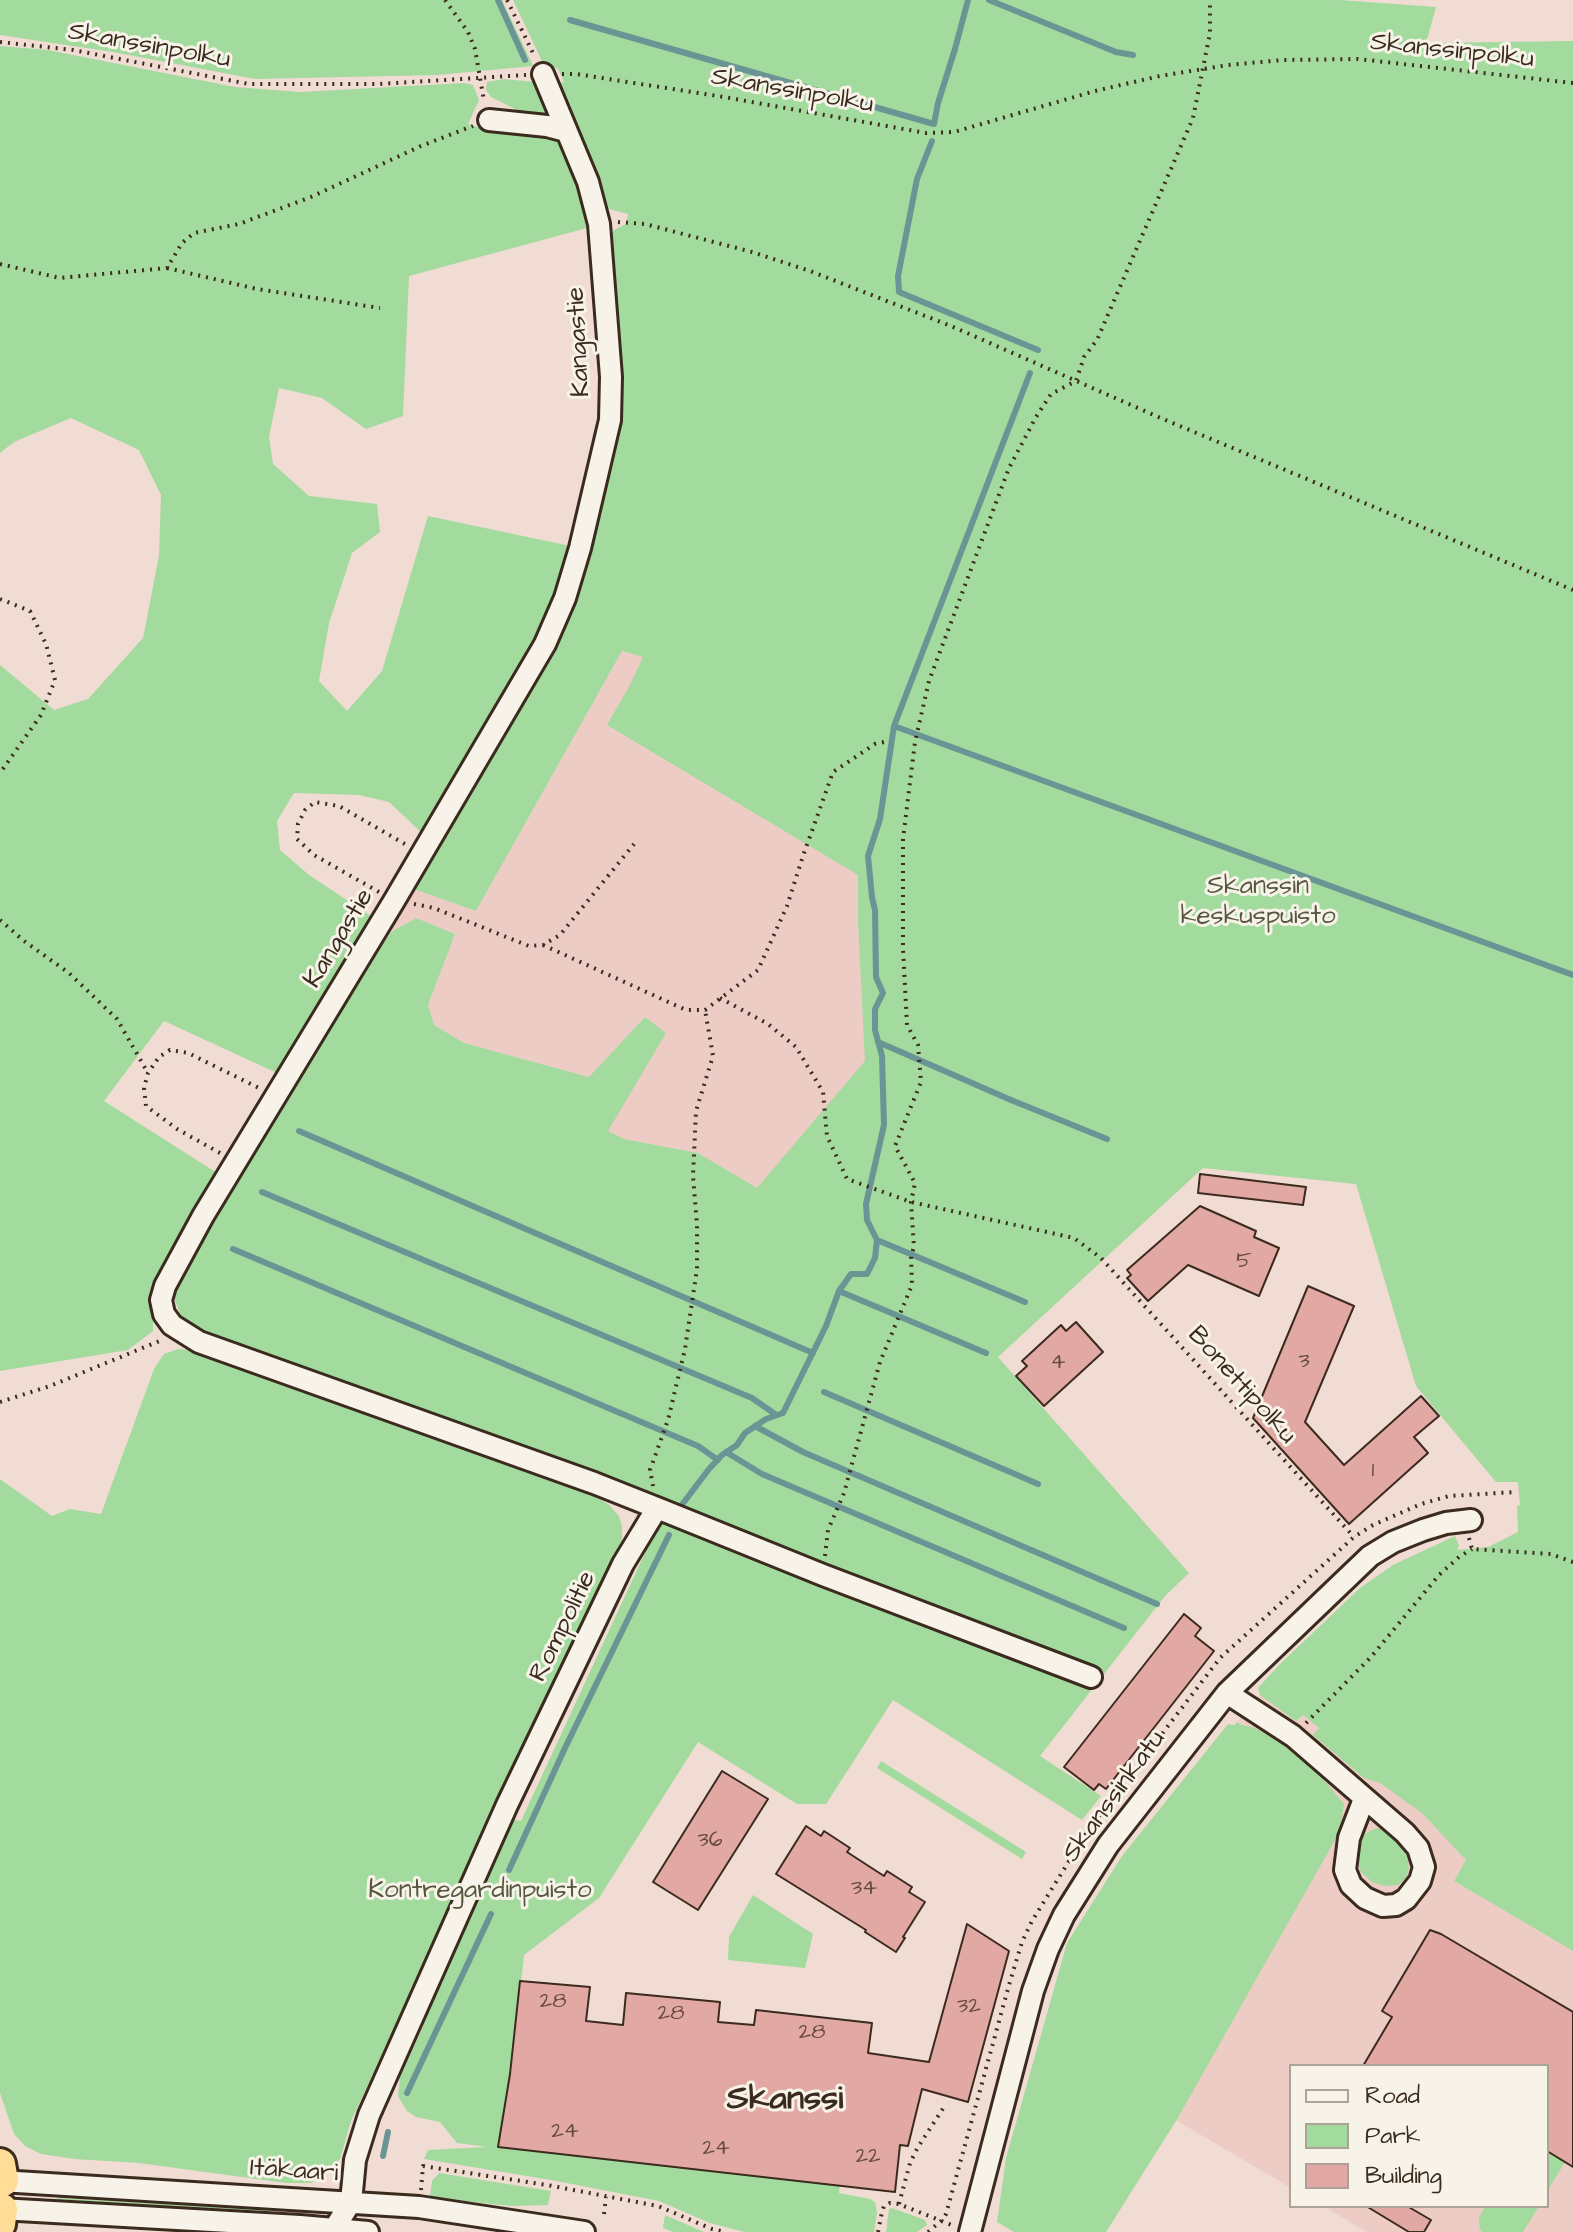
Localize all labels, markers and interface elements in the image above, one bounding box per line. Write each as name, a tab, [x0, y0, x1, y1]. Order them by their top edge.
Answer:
street label: Skanssinpolku	[65, 17, 233, 77]
street label: Skanssinpolku	[1369, 28, 1535, 76]
street label: Skanssinpolku	[708, 62, 876, 122]
street label: Kangastie	[562, 286, 598, 398]
park label: Skanssin keskuspuisto	[1180, 872, 1336, 934]
street label: Kangastie	[298, 884, 382, 994]
house number: 5	[1236, 1249, 1252, 1275]
street label: Bonettipolku	[1180, 1321, 1302, 1451]
house number: 3	[1298, 1349, 1310, 1375]
house number: 4	[1051, 1350, 1065, 1376]
house number: 1	[1372, 1458, 1374, 1484]
street label: Rompolitie	[524, 1567, 604, 1687]
street label: Skanssinkatu	[1057, 1725, 1173, 1869]
house number: 36	[698, 1828, 722, 1854]
park label: Kontregardinpuisto	[368, 1876, 592, 1908]
house number: 34	[851, 1876, 877, 1902]
house number: 28	[540, 1989, 566, 2015]
house number: 32	[957, 1994, 981, 2020]
house number: 28	[658, 2001, 684, 2027]
house number: 28	[799, 2020, 825, 2046]
legend	[1289, 2064, 1549, 2208]
text: Road	[1365, 2079, 1420, 2113]
district label: Skanssi	[727, 2081, 843, 2121]
house number: 24	[551, 2119, 579, 2145]
text: Park	[1365, 2119, 1421, 2153]
house number: 24	[702, 2136, 730, 2162]
house number: 22	[855, 2144, 881, 2170]
street label: Itäkaari	[249, 2153, 339, 2191]
text: Building	[1365, 2159, 1442, 2193]

